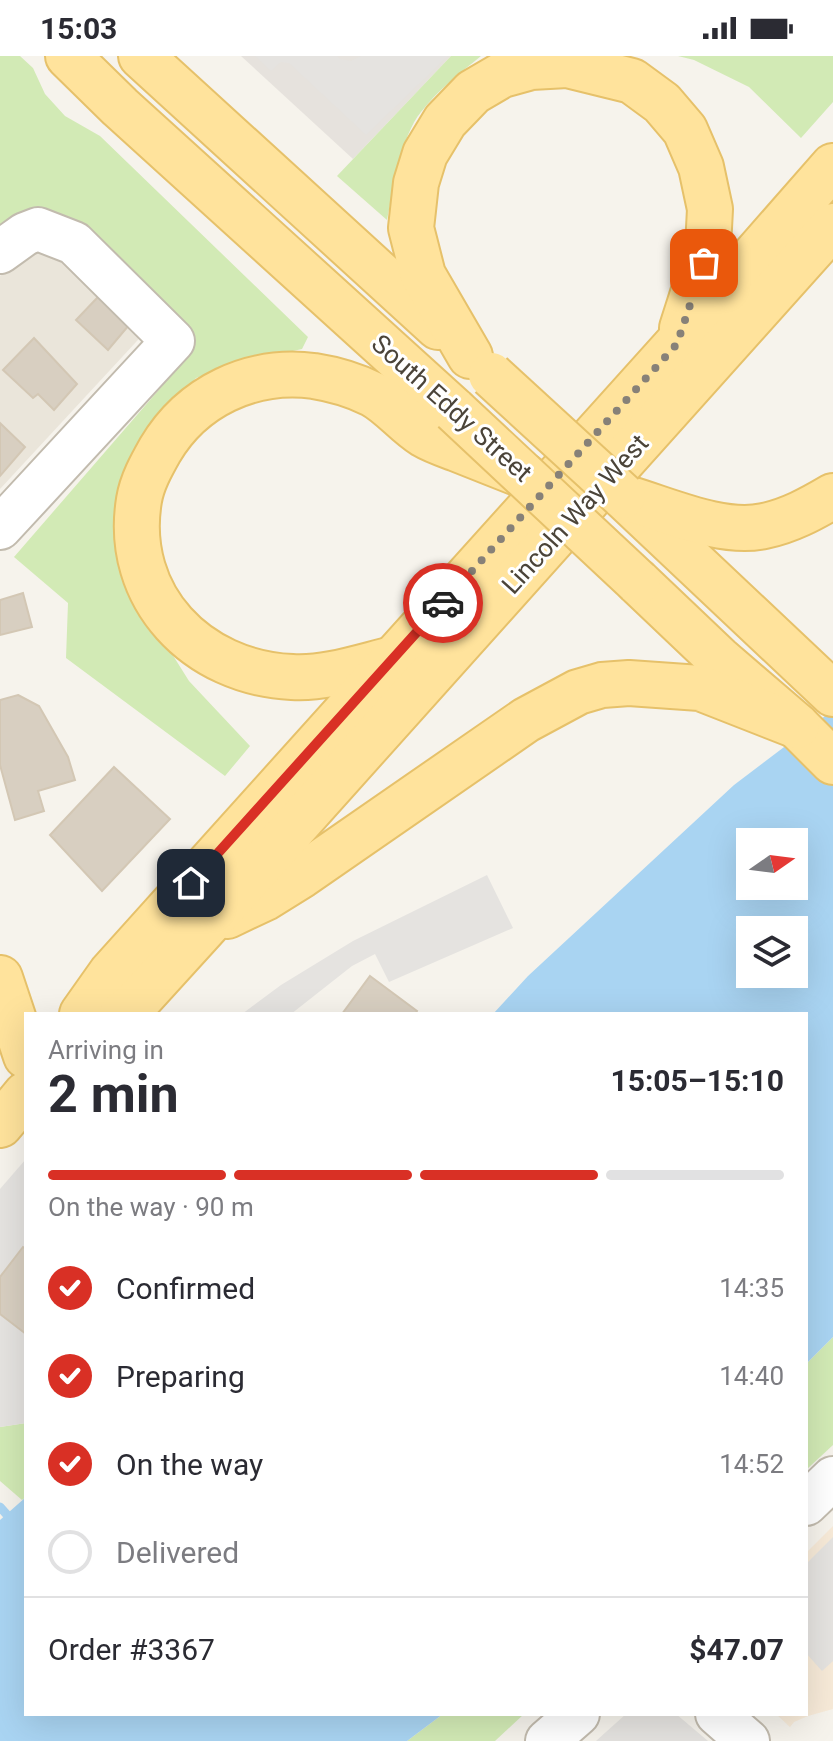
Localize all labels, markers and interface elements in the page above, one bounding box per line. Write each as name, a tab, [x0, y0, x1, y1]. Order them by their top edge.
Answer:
text: 15:03	[40, 11, 117, 46]
pin	[670, 229, 738, 297]
icon: bag	[682, 241, 726, 285]
street label: South Eddy Street	[366, 328, 538, 488]
street label: Lincoln Way West	[496, 428, 654, 600]
courier	[403, 563, 483, 643]
icon: car	[421, 581, 465, 625]
north arrow	[736, 828, 808, 900]
map controls	[736, 828, 808, 988]
pin	[157, 849, 225, 917]
icon: home	[169, 861, 213, 905]
button: layers	[736, 916, 808, 988]
text: Arriving in	[48, 1035, 164, 1065]
text: 15:05–15:10	[610, 1063, 784, 1098]
text: 2 min	[48, 1064, 179, 1125]
text: On the way · 90 m	[48, 1192, 254, 1222]
icon: check	[48, 1266, 92, 1310]
text: Confirmed	[116, 1271, 255, 1306]
text: 14:35	[719, 1273, 784, 1303]
icon: check	[48, 1354, 92, 1398]
text: Preparing	[116, 1359, 245, 1394]
text: 14:40	[719, 1361, 784, 1391]
icon: check	[48, 1442, 92, 1486]
text: On the way	[116, 1447, 263, 1482]
text: 14:52	[719, 1449, 784, 1479]
text: Delivered	[116, 1535, 239, 1570]
text: Order #3367	[48, 1632, 215, 1667]
text: $47.07	[689, 1632, 784, 1667]

